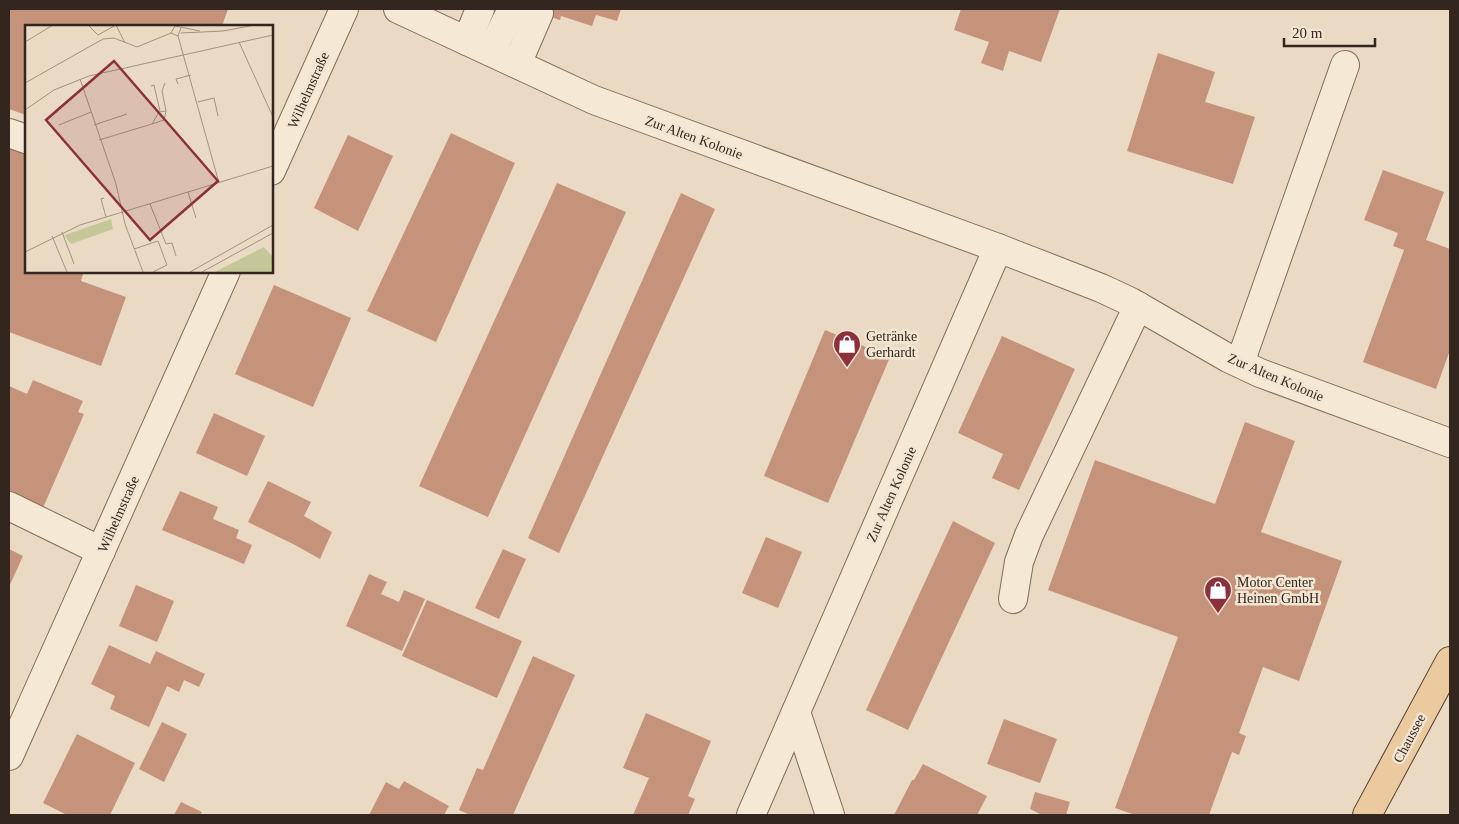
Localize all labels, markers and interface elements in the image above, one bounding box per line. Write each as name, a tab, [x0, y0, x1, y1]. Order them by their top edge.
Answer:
scale bar	[1284, 15, 1375, 47]
inset map	[25, 25, 272, 272]
text: 20 m	[1292, 25, 1323, 41]
street label: Wilhelmstraße	[285, 50, 332, 131]
street label: Zur Alten Kolonie	[643, 113, 745, 162]
shop icon: Getränke Gerhardt	[832, 329, 862, 368]
place label: Getränke Gerhardt	[866, 329, 917, 360]
street label: Zur Alten Kolonie	[1226, 351, 1326, 404]
street label: Zur Alten Kolonie	[864, 444, 919, 544]
street label: Wilhelmstraße	[95, 474, 142, 555]
shop icon: Motor Center Heinen GmbH	[1203, 575, 1233, 614]
place label: Motor Center Heinen GmbH	[1237, 575, 1319, 606]
street label: Chaussee	[1390, 711, 1428, 765]

